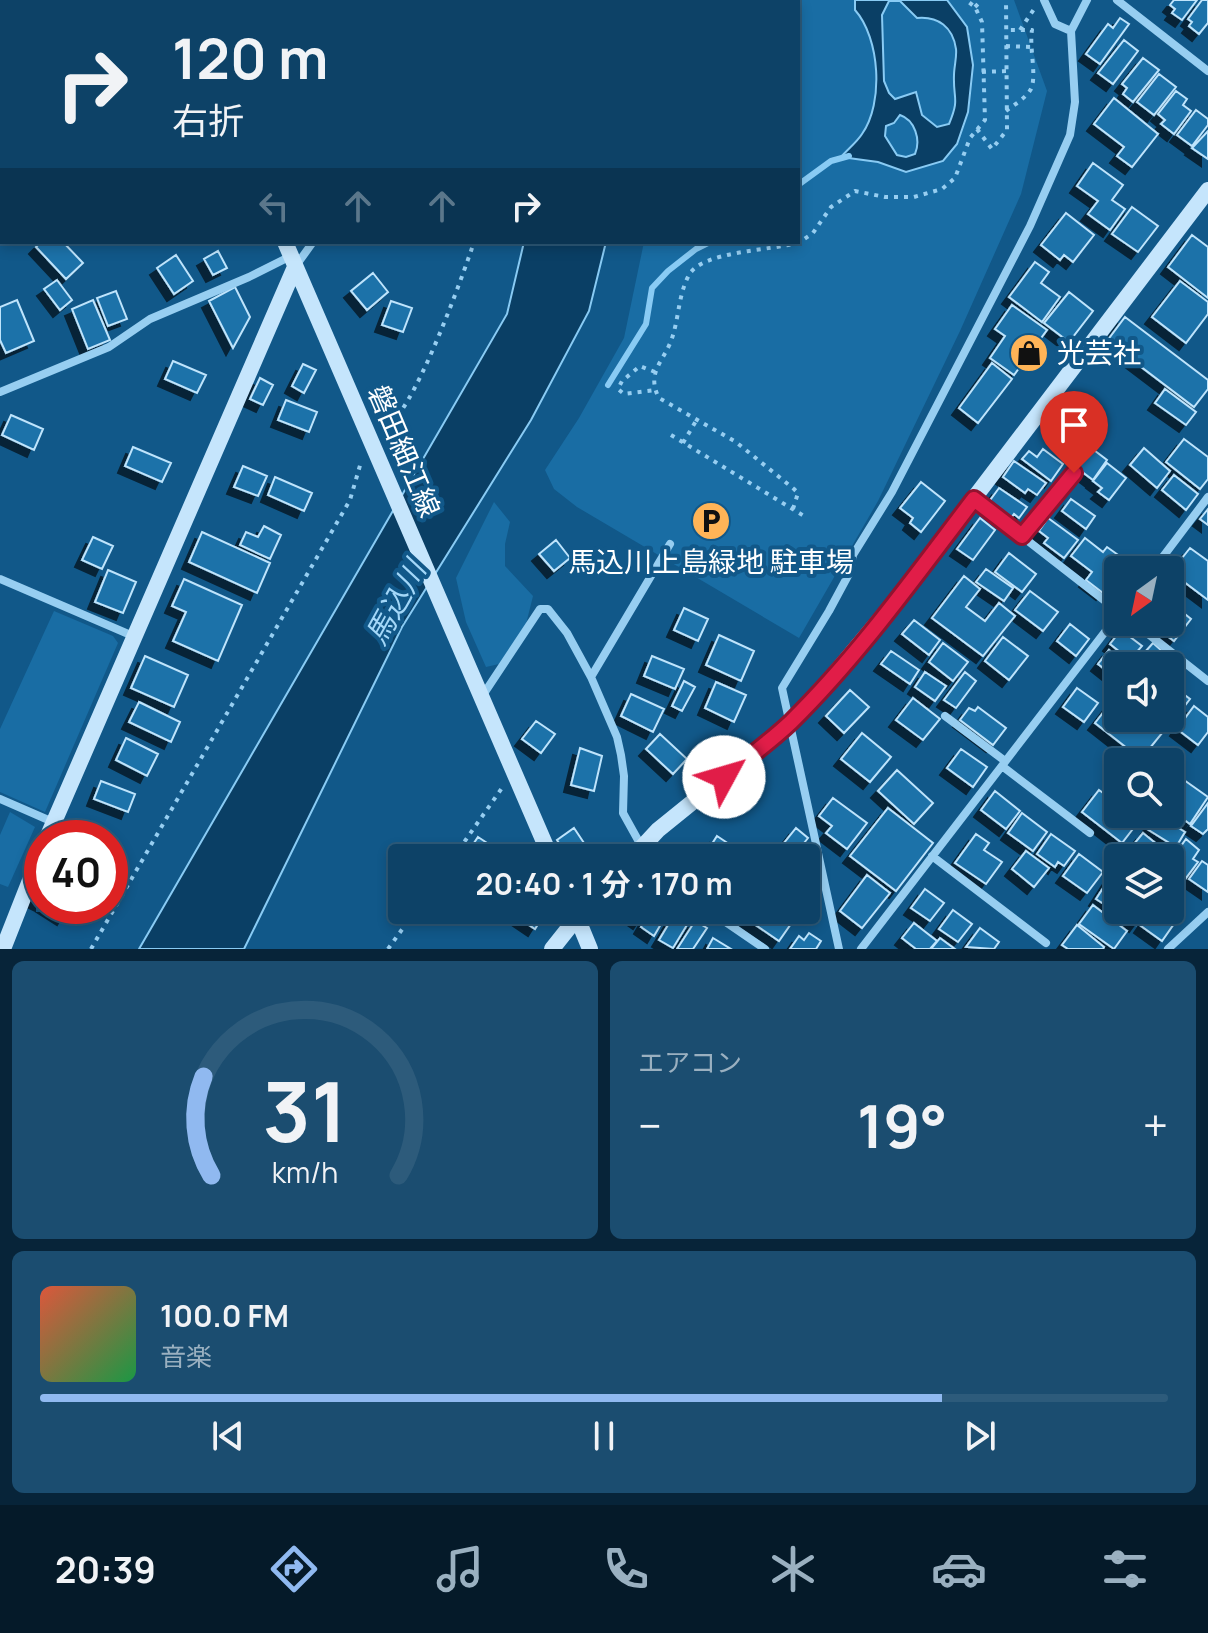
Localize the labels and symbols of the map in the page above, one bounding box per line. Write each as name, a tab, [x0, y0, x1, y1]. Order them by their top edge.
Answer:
shop icon: 光芸社	[1008, 332, 1050, 374]
place label: 光芸社	[1057, 333, 1141, 371]
street label: 磐田細江線	[360, 379, 450, 522]
pin	[1040, 391, 1108, 473]
parking icon: 馬込川上島緑地 駐車場	[690, 500, 732, 542]
place label: 馬込川上島緑地 駐車場	[568, 542, 854, 580]
water label: 馬込川	[355, 550, 436, 652]
north arrow	[1104, 556, 1184, 636]
position arrow	[682, 735, 766, 819]
speed limit sign: 40	[24, 820, 128, 924]

